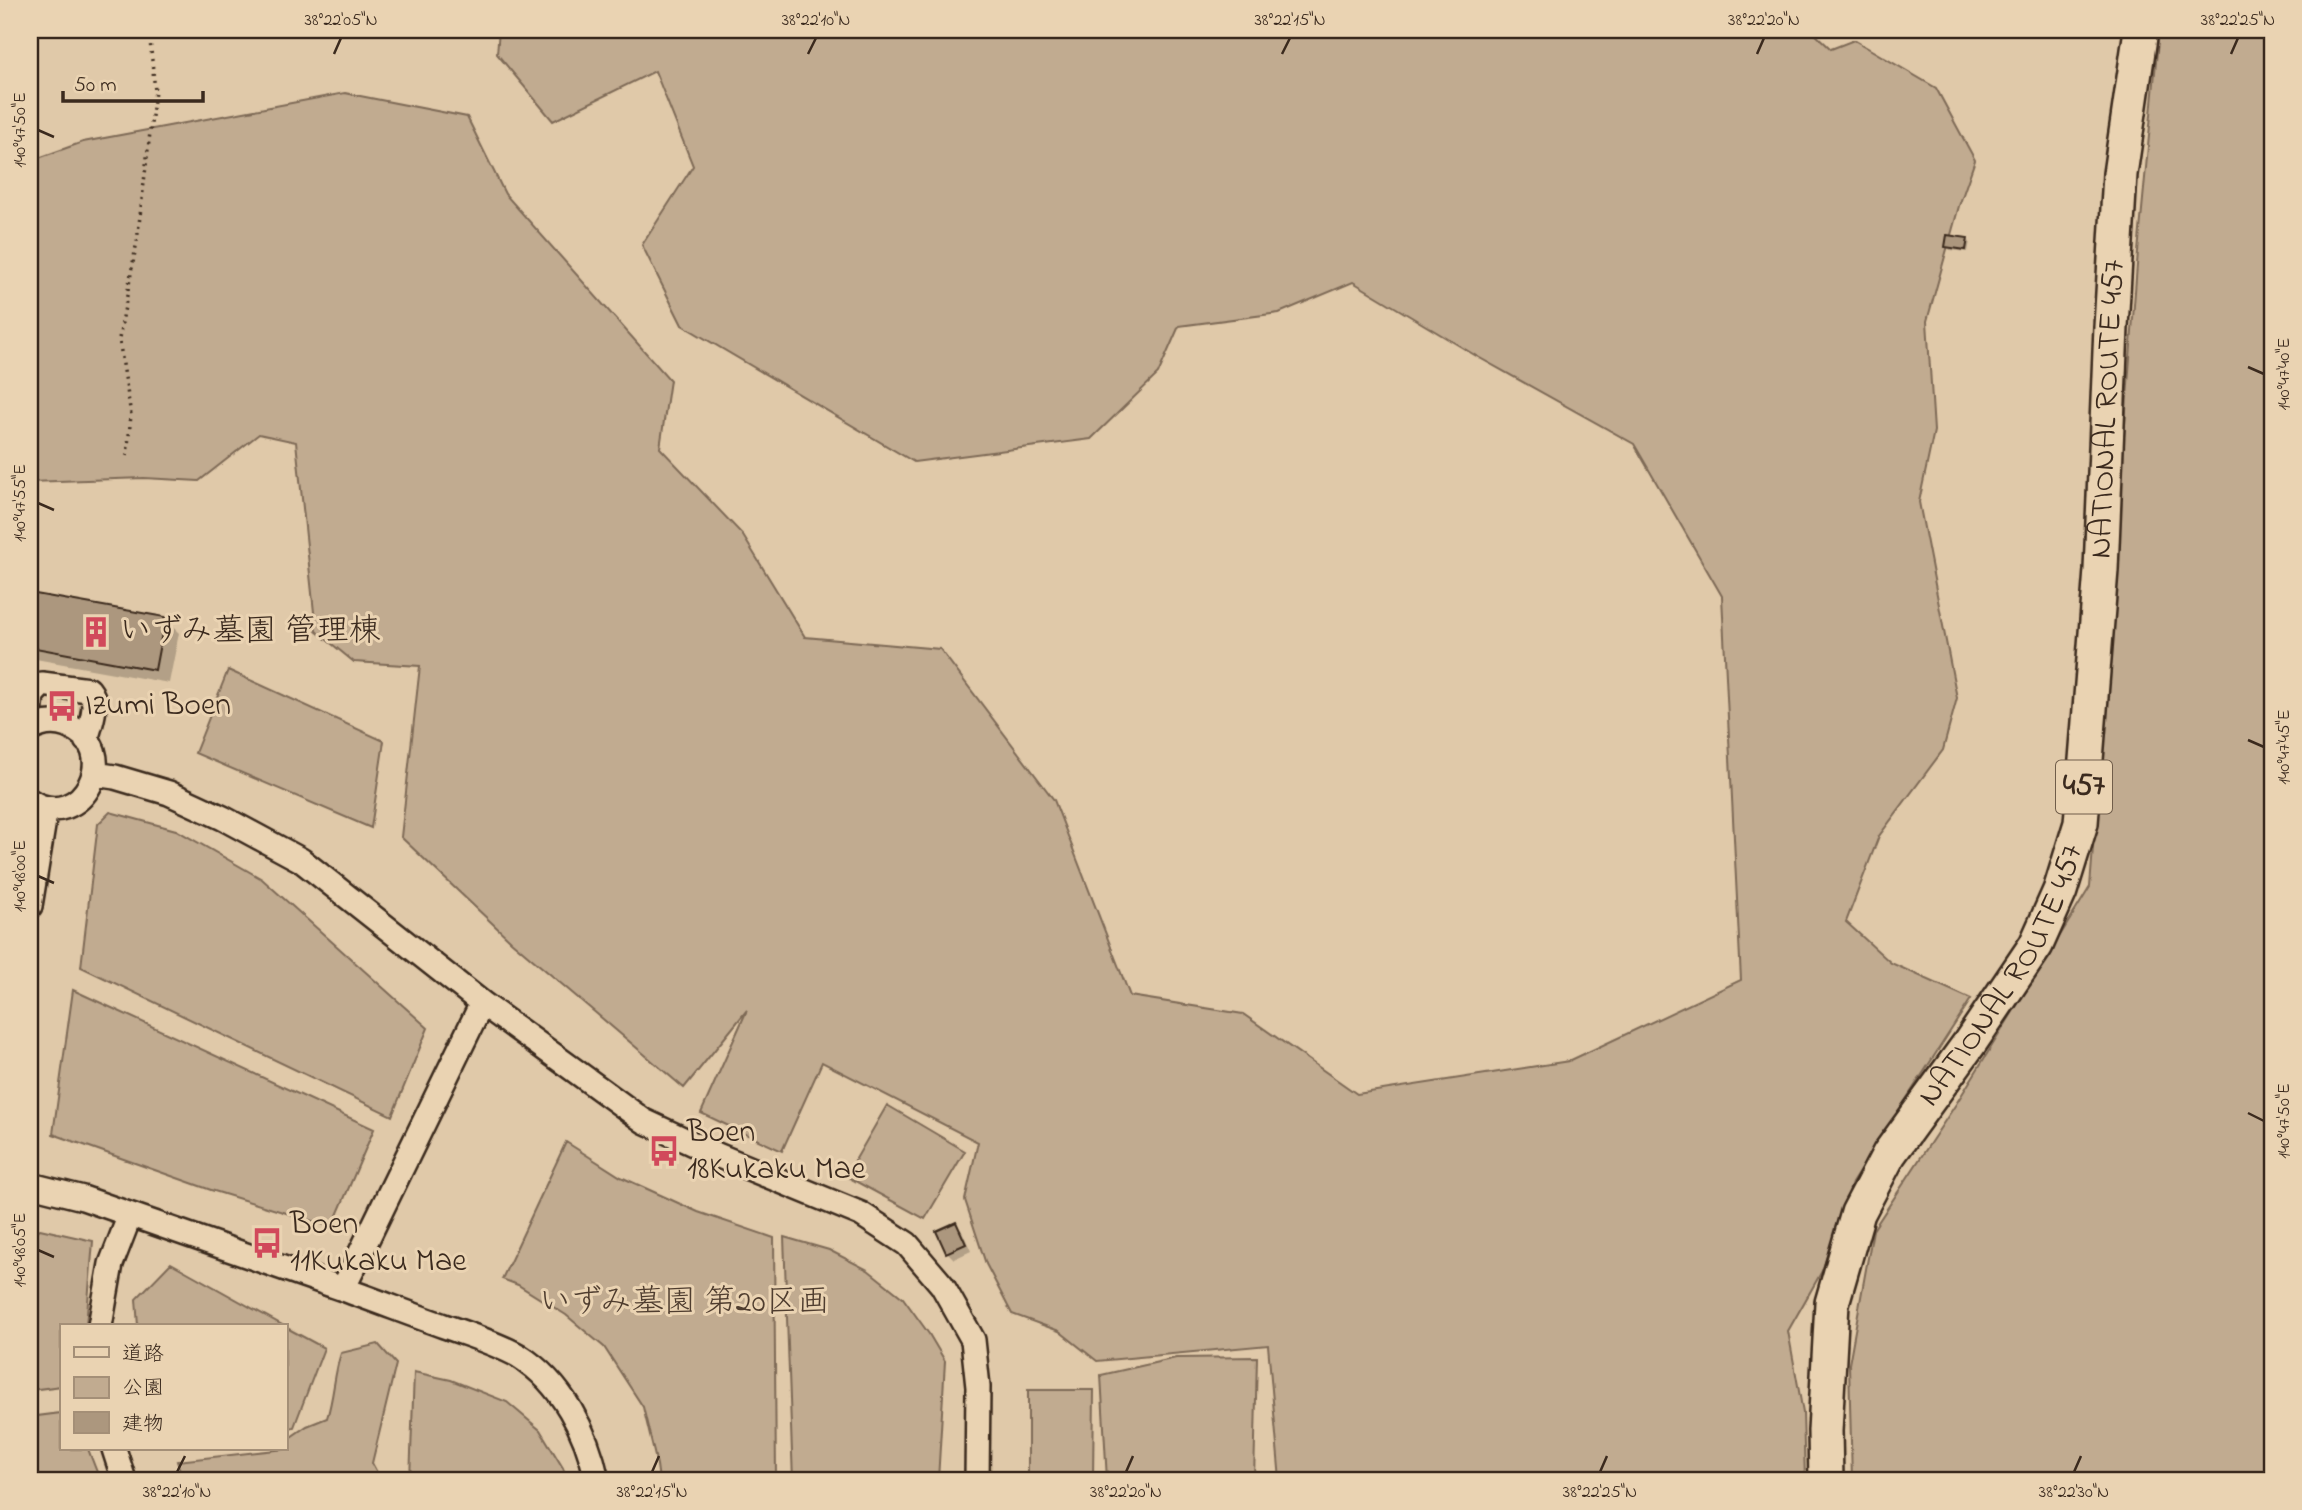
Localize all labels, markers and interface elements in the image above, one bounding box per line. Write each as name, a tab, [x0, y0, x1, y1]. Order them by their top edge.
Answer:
text: 38°22'05"N	[304, 8, 378, 34]
text: 38°22'10"N	[782, 8, 850, 34]
text: 38°22'15"N	[1254, 8, 1326, 34]
text: 38°22'20"N	[1728, 8, 1800, 34]
text: 38°22'25"N	[2201, 8, 2275, 34]
scale bar	[63, 60, 203, 104]
text: 50 m	[74, 71, 117, 101]
text: 140°47'50"E	[8, 92, 34, 168]
street label: NATIONAL ROUTE 457	[2078, 258, 2138, 560]
text: 140°47'40"E	[2272, 338, 2298, 410]
text: 140°47'55"E	[8, 464, 34, 542]
place label: いずみ墓園 管理棟	[119, 609, 380, 656]
building icon: いずみ墓園 管理棟	[79, 615, 113, 649]
place label: Izumi Boen	[85, 683, 231, 730]
bus stop icon: Izumi Boen	[45, 689, 79, 723]
text: 140°47'45"E	[2272, 709, 2298, 785]
road number: 457	[2056, 760, 2112, 814]
street label: NATIONAL ROUTE 457	[1907, 839, 2096, 1117]
text: 140°48'00"E	[8, 840, 34, 912]
text: 140°47'50"E	[2272, 1083, 2298, 1159]
place label: Boen 18Kukaku Mae	[686, 1110, 866, 1194]
bus stop icon: Boen 18Kukaku Mae	[647, 1134, 681, 1168]
place label: Boen 11Kukaku Mae	[289, 1202, 467, 1286]
text: 140°48'05"E	[8, 1212, 34, 1288]
bus stop icon: Boen 11Kukaku Mae	[250, 1226, 284, 1260]
park label: いずみ墓園 第20区画	[538, 1280, 830, 1327]
legend	[60, 1324, 287, 1450]
text: 道路	[122, 1340, 164, 1370]
text: 公園	[122, 1374, 164, 1404]
text: 建物	[122, 1410, 164, 1440]
text: 38°22'10"N	[143, 1480, 211, 1506]
text: 38°22'15"N	[616, 1480, 688, 1506]
text: 38°22'20"N	[1090, 1480, 1162, 1506]
text: 38°22'25"N	[1563, 1480, 1637, 1506]
text: 38°22'30"N	[2039, 1480, 2109, 1506]

